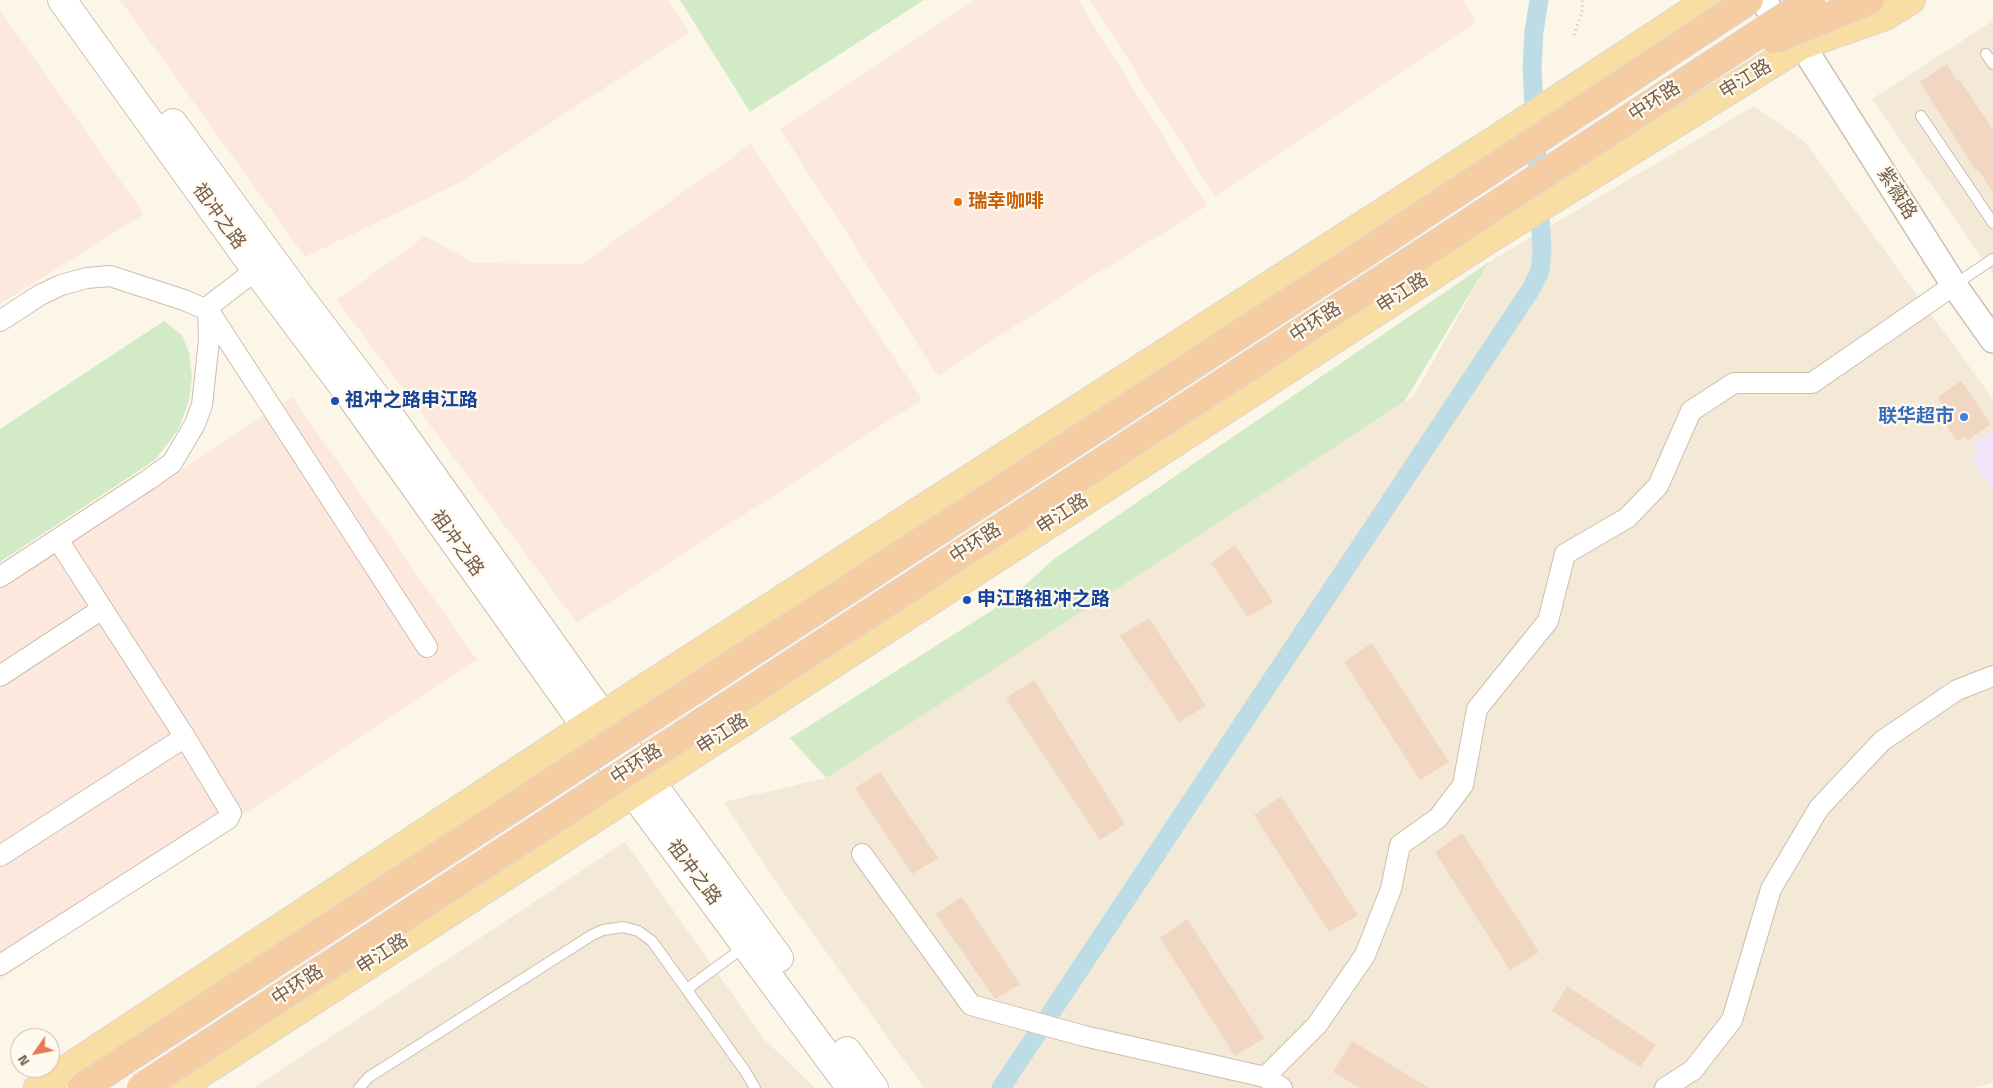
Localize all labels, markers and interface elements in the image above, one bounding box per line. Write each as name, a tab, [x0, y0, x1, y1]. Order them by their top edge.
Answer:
street label: 申江路	[1716, 56, 1776, 104]
street label: 中环路	[1625, 77, 1685, 127]
street label: 紫薇路	[1871, 164, 1921, 224]
street label: 祖冲之路	[186, 180, 250, 254]
place label: 瑞幸咖啡	[968, 191, 1044, 213]
marker: 瑞幸咖啡	[952, 196, 964, 208]
street label: 申江路	[1373, 269, 1433, 319]
street label: 中环路	[1286, 298, 1346, 348]
place label: 祖冲之路申江路	[345, 390, 478, 412]
marker: 祖冲之路申江路	[329, 395, 341, 407]
place label: 联华超市	[1878, 406, 1954, 428]
marker: 联华超市	[1958, 411, 1970, 423]
street label: 申江路	[1033, 490, 1093, 540]
street label: 祖冲之路	[424, 507, 488, 581]
street label: 中环路	[946, 519, 1006, 569]
place label: 申江路祖冲之路	[977, 589, 1110, 611]
marker: 申江路祖冲之路	[961, 594, 973, 606]
street label: 申江路	[693, 710, 753, 760]
street label: 中环路	[607, 740, 667, 790]
street label: 祖冲之路	[661, 836, 725, 910]
street label: 申江路	[353, 930, 413, 980]
street label: 中环路	[268, 961, 328, 1011]
north arrow	[10, 1028, 60, 1078]
text: N	[11, 1051, 34, 1071]

